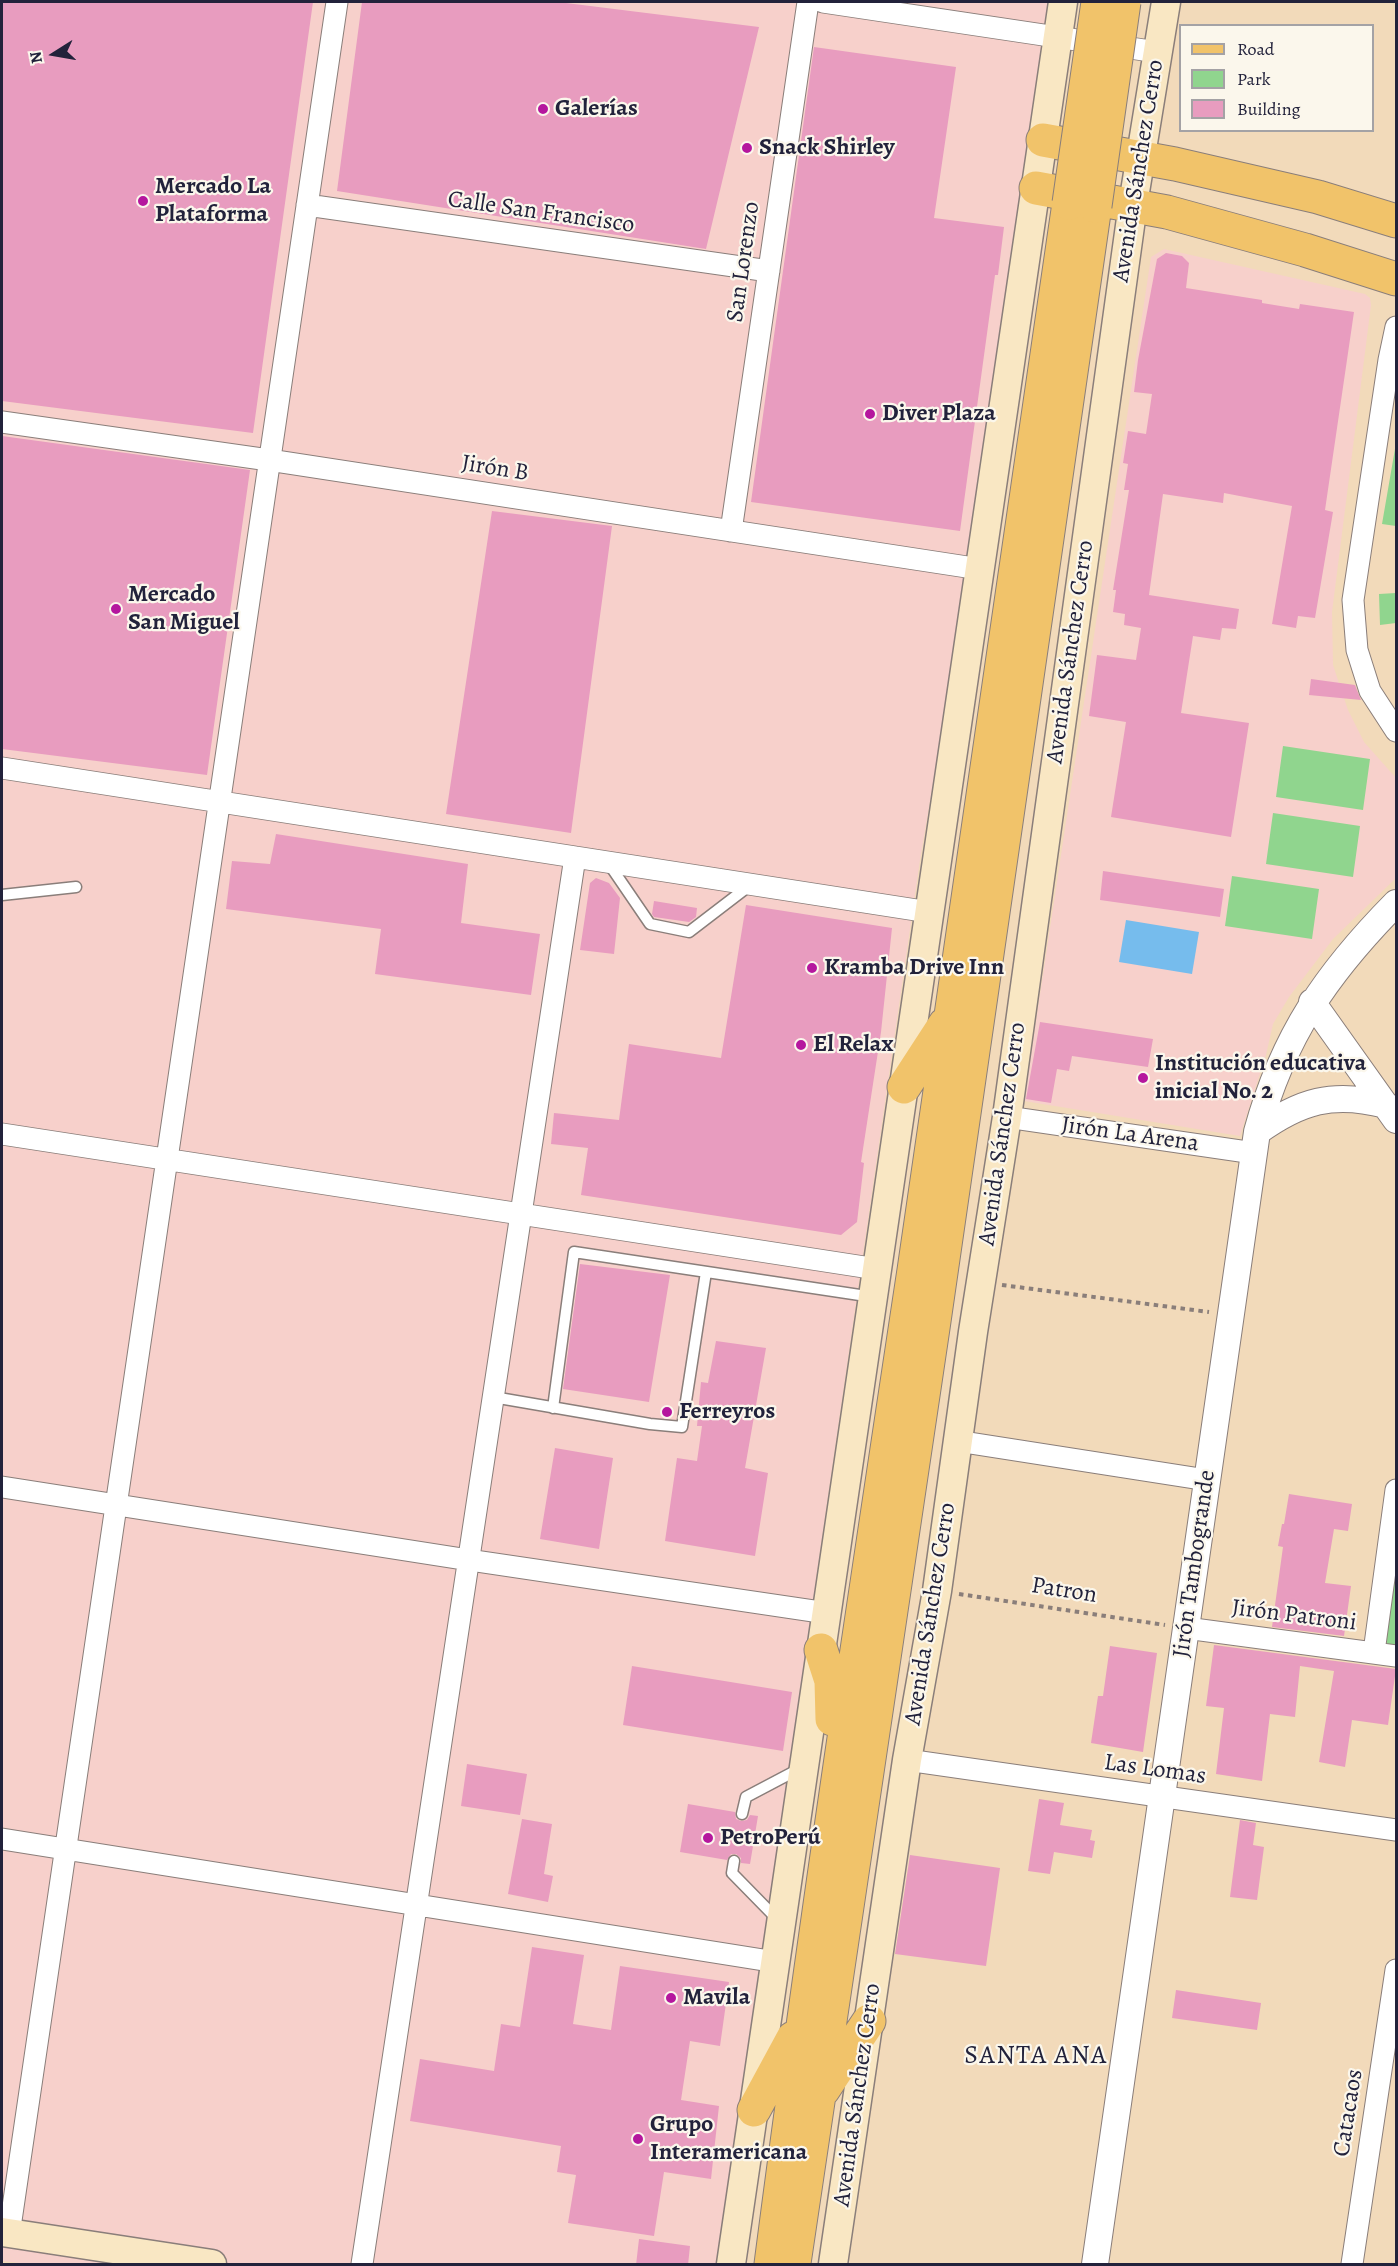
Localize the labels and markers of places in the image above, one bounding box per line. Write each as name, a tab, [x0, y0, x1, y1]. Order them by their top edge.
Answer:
place label: Galerías	[555, 95, 638, 123]
marker: Galerías	[536, 102, 550, 116]
place label: Snack Shirley	[759, 134, 895, 162]
marker: Snack Shirley	[740, 141, 754, 155]
place label: Mercado La Plataforma	[155, 173, 271, 229]
marker: Mercado La Plataforma	[136, 194, 150, 208]
place label: Diver Plaza	[882, 400, 996, 428]
marker: Diver Plaza	[863, 407, 877, 421]
place label: Mercado San Miguel	[128, 581, 240, 637]
marker: Mercado San Miguel	[109, 602, 123, 616]
place label: Kramba Drive Inn	[824, 954, 1004, 982]
marker: Kramba Drive Inn	[805, 961, 819, 975]
place label: El Relax	[813, 1031, 893, 1059]
marker: El Relax	[794, 1038, 808, 1052]
place label: Institución educativa inicial No. 2	[1155, 1050, 1366, 1106]
marker: Institución educativa inicial No. 2	[1136, 1071, 1150, 1085]
place label: Ferreyros	[679, 1398, 775, 1426]
marker: Ferreyros	[660, 1405, 674, 1419]
place label: PetroPerú	[720, 1824, 821, 1852]
marker: PetroPerú	[701, 1831, 715, 1845]
place label: Mavila	[683, 1984, 750, 2012]
marker: Mavila	[664, 1991, 678, 2005]
place label: Grupo Interamericana	[650, 2111, 807, 2167]
marker: Grupo Interamericana	[631, 2132, 645, 2146]

